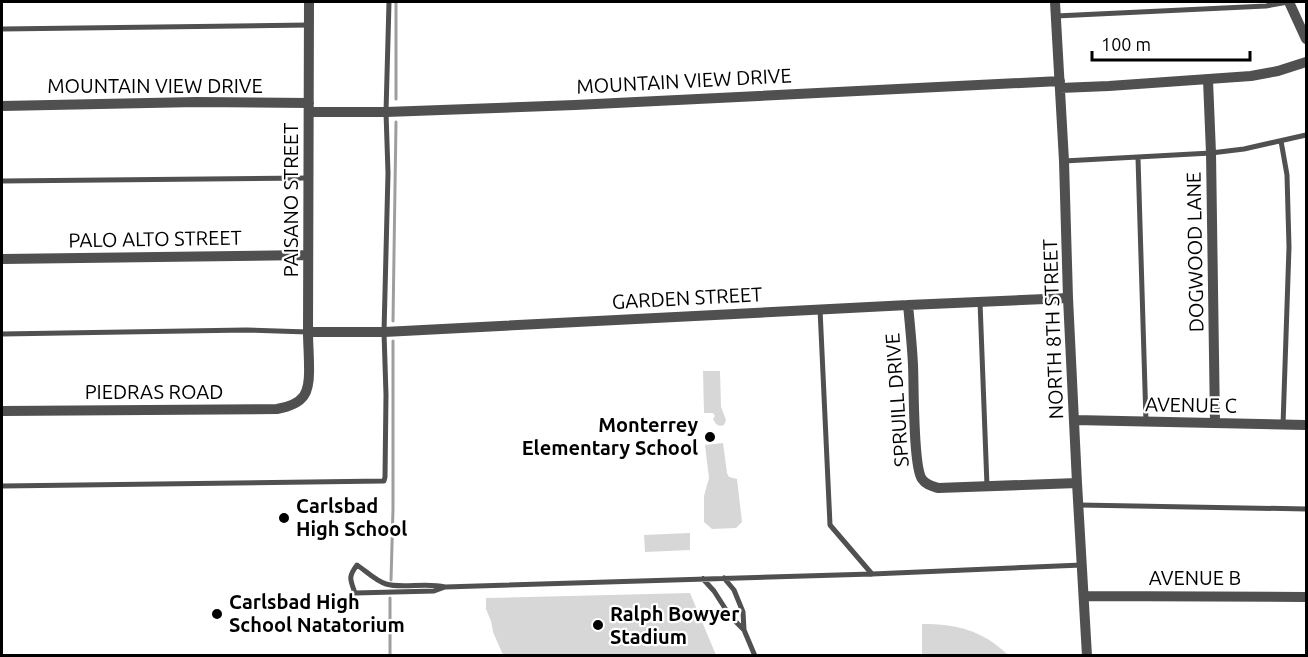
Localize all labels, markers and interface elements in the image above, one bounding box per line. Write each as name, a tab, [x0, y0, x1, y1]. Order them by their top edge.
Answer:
scale bar	[1092, 24, 1250, 62]
text: 100 m	[1101, 34, 1151, 54]
street label: MOUNTAIN VIEW DRIVE	[576, 63, 792, 98]
street label: MOUNTAIN VIEW DRIVE	[47, 74, 263, 97]
street label: PAISANO STREET	[279, 123, 302, 277]
street label: DOGWOOD LANE	[1182, 172, 1207, 332]
street label: PALO ALTO STREET	[68, 225, 242, 252]
street label: NORTH 8TH STREET	[1038, 238, 1067, 420]
street label: GARDEN STREET	[611, 282, 763, 313]
street label: SPRUILL DRIVE	[880, 332, 913, 468]
street label: PIEDRAS ROAD	[85, 380, 223, 403]
street label: AVENUE C	[1145, 392, 1237, 417]
place label: Monterrey Elementary School	[522, 413, 698, 459]
marker: Monterrey Elementary School	[703, 430, 717, 444]
place label: Carlsbad High School	[296, 494, 407, 540]
marker: Carlsbad High School	[277, 511, 291, 525]
street label: AVENUE B	[1149, 566, 1241, 589]
place label: Carlsbad High School Natatorium	[229, 590, 405, 636]
place label: Ralph Bowyer Stadium	[610, 602, 740, 648]
marker: Carlsbad High School Natatorium	[210, 607, 224, 621]
marker: Ralph Bowyer Stadium	[591, 618, 605, 632]

